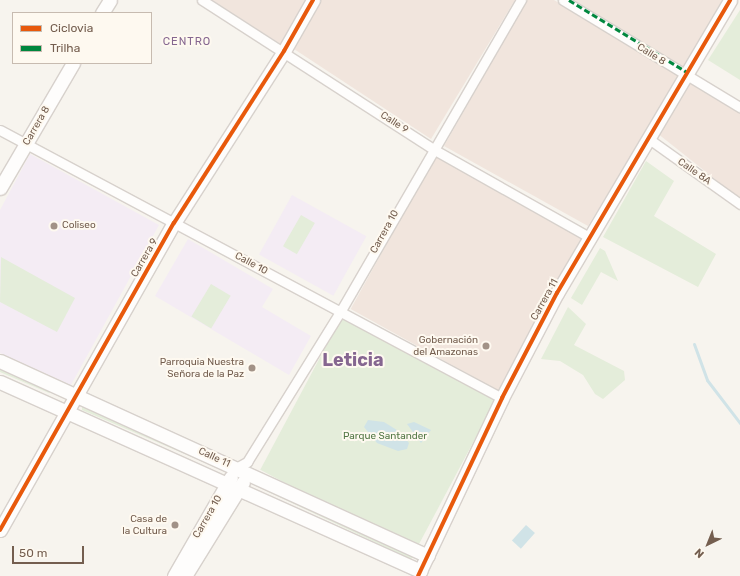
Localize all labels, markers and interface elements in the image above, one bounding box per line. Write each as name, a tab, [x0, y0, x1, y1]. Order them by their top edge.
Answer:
legend	[12, 12, 152, 64]
text: Ciclovia	[50, 21, 93, 35]
district label: CENTRO	[163, 35, 211, 49]
text: Trilha	[50, 41, 80, 55]
street label: Calle 8	[634, 42, 668, 68]
street label: Carrera 8	[21, 104, 53, 148]
street label: Calle 9	[378, 110, 410, 136]
street label: Calle 8A	[675, 156, 713, 188]
street label: Carrera 10	[368, 208, 402, 256]
place label: Coliseo	[62, 220, 96, 232]
marker: Coliseo	[49, 221, 59, 231]
street label: Carrera 9	[129, 236, 161, 280]
street label: Calle 10	[232, 250, 270, 278]
street label: Carrera 11	[529, 277, 561, 323]
place label: Gobernación del Amazonas	[413, 334, 478, 358]
marker: Gobernación del Amazonas	[481, 341, 491, 351]
district label: Leticia	[322, 349, 384, 371]
place label: Parroquia Nuestra Señora de la Paz	[160, 356, 244, 380]
marker: Parroquia Nuestra Señora de la Paz	[247, 363, 257, 373]
park label: Parque Santander	[343, 431, 427, 443]
street label: Calle 11	[196, 445, 232, 471]
street label: Carrera 10	[191, 493, 225, 541]
place label: Casa de la Cultura	[122, 513, 167, 536]
marker: Casa de la Cultura	[170, 520, 180, 530]
north arrow	[688, 524, 728, 564]
scale bar	[14, 538, 86, 564]
text: 50 m	[19, 546, 47, 560]
text: N	[692, 546, 707, 561]

